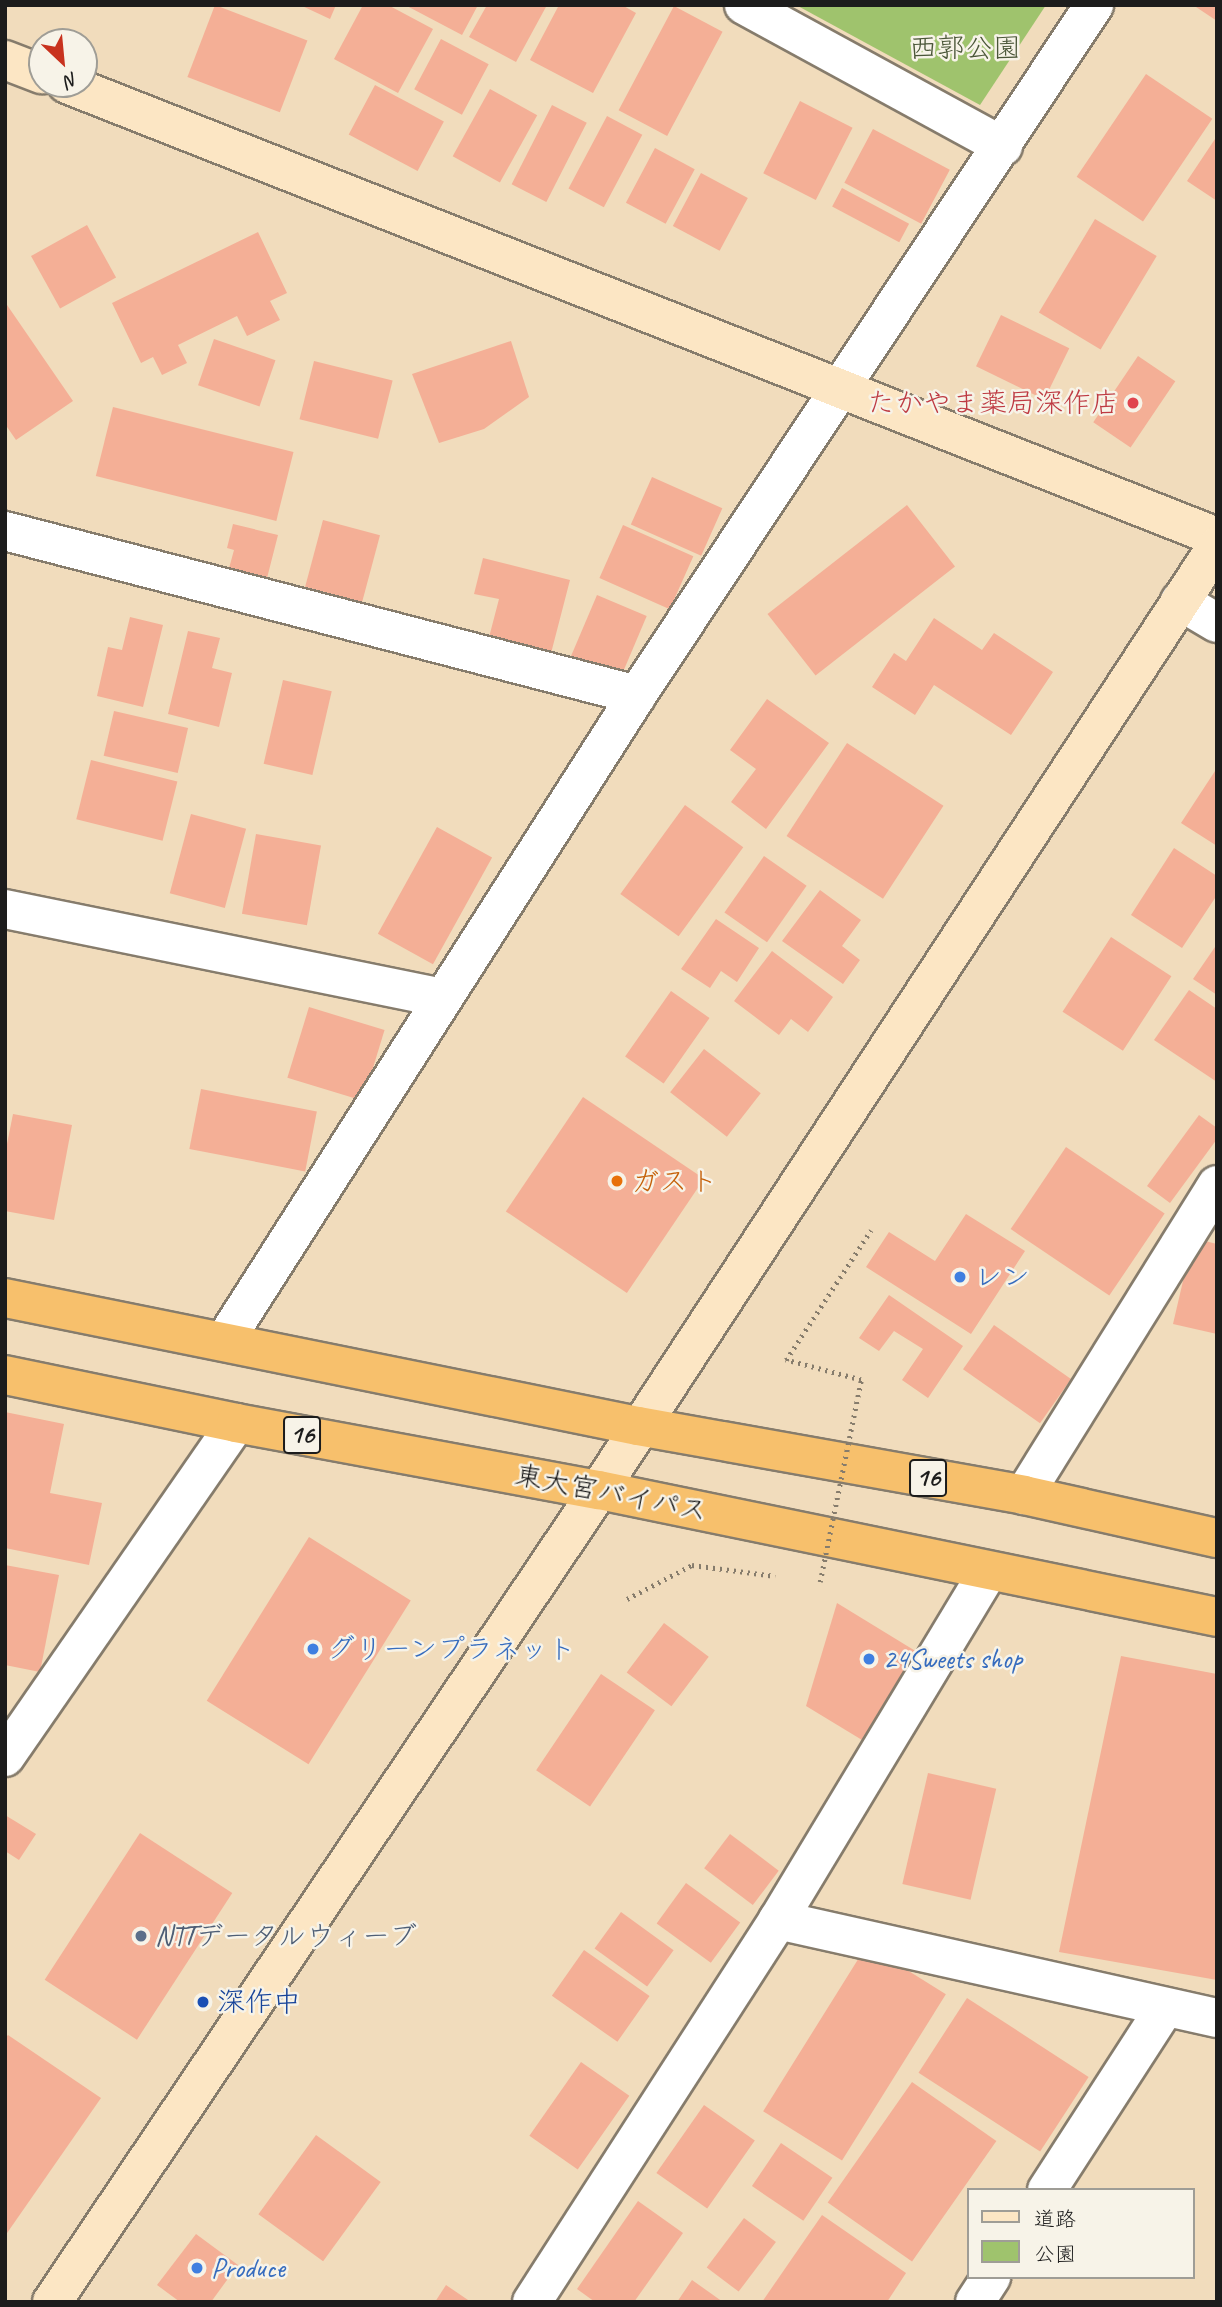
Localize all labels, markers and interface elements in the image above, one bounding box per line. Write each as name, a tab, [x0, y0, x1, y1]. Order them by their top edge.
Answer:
north arrow	[28, 28, 98, 98]
park label: 西郭公園	[909, 31, 1021, 65]
text: N	[61, 67, 82, 93]
place label: たかやま薬局深作店	[867, 386, 1119, 420]
marker: たかやま薬局深作店	[1125, 395, 1141, 411]
place label: ガスト	[631, 1164, 715, 1198]
marker: ガスト	[609, 1173, 625, 1189]
place label: レン	[974, 1260, 1030, 1294]
marker: レン	[952, 1269, 968, 1285]
road number: 16	[283, 1412, 321, 1458]
road number: 16	[909, 1456, 947, 1500]
street label: 東大宮バイパス	[512, 1458, 710, 1528]
place label: グリーンプラネット	[327, 1632, 579, 1666]
marker: グリーンプラネット	[305, 1641, 321, 1657]
place label: 24Sweets shop	[883, 1642, 1022, 1676]
marker: 24Sweets shop	[861, 1651, 877, 1667]
place label: NTTデータルウィーブ	[155, 1919, 419, 1953]
marker: NTTデータルウィーブ	[133, 1928, 149, 1944]
place label: 深作中	[217, 1985, 301, 2019]
marker: 深作中	[195, 1994, 211, 2010]
legend	[967, 2188, 1194, 2279]
text: 道路	[1034, 2206, 1076, 2232]
text: 公園	[1034, 2241, 1076, 2267]
place label: Produce	[211, 2251, 285, 2285]
marker: Produce	[189, 2260, 205, 2276]

